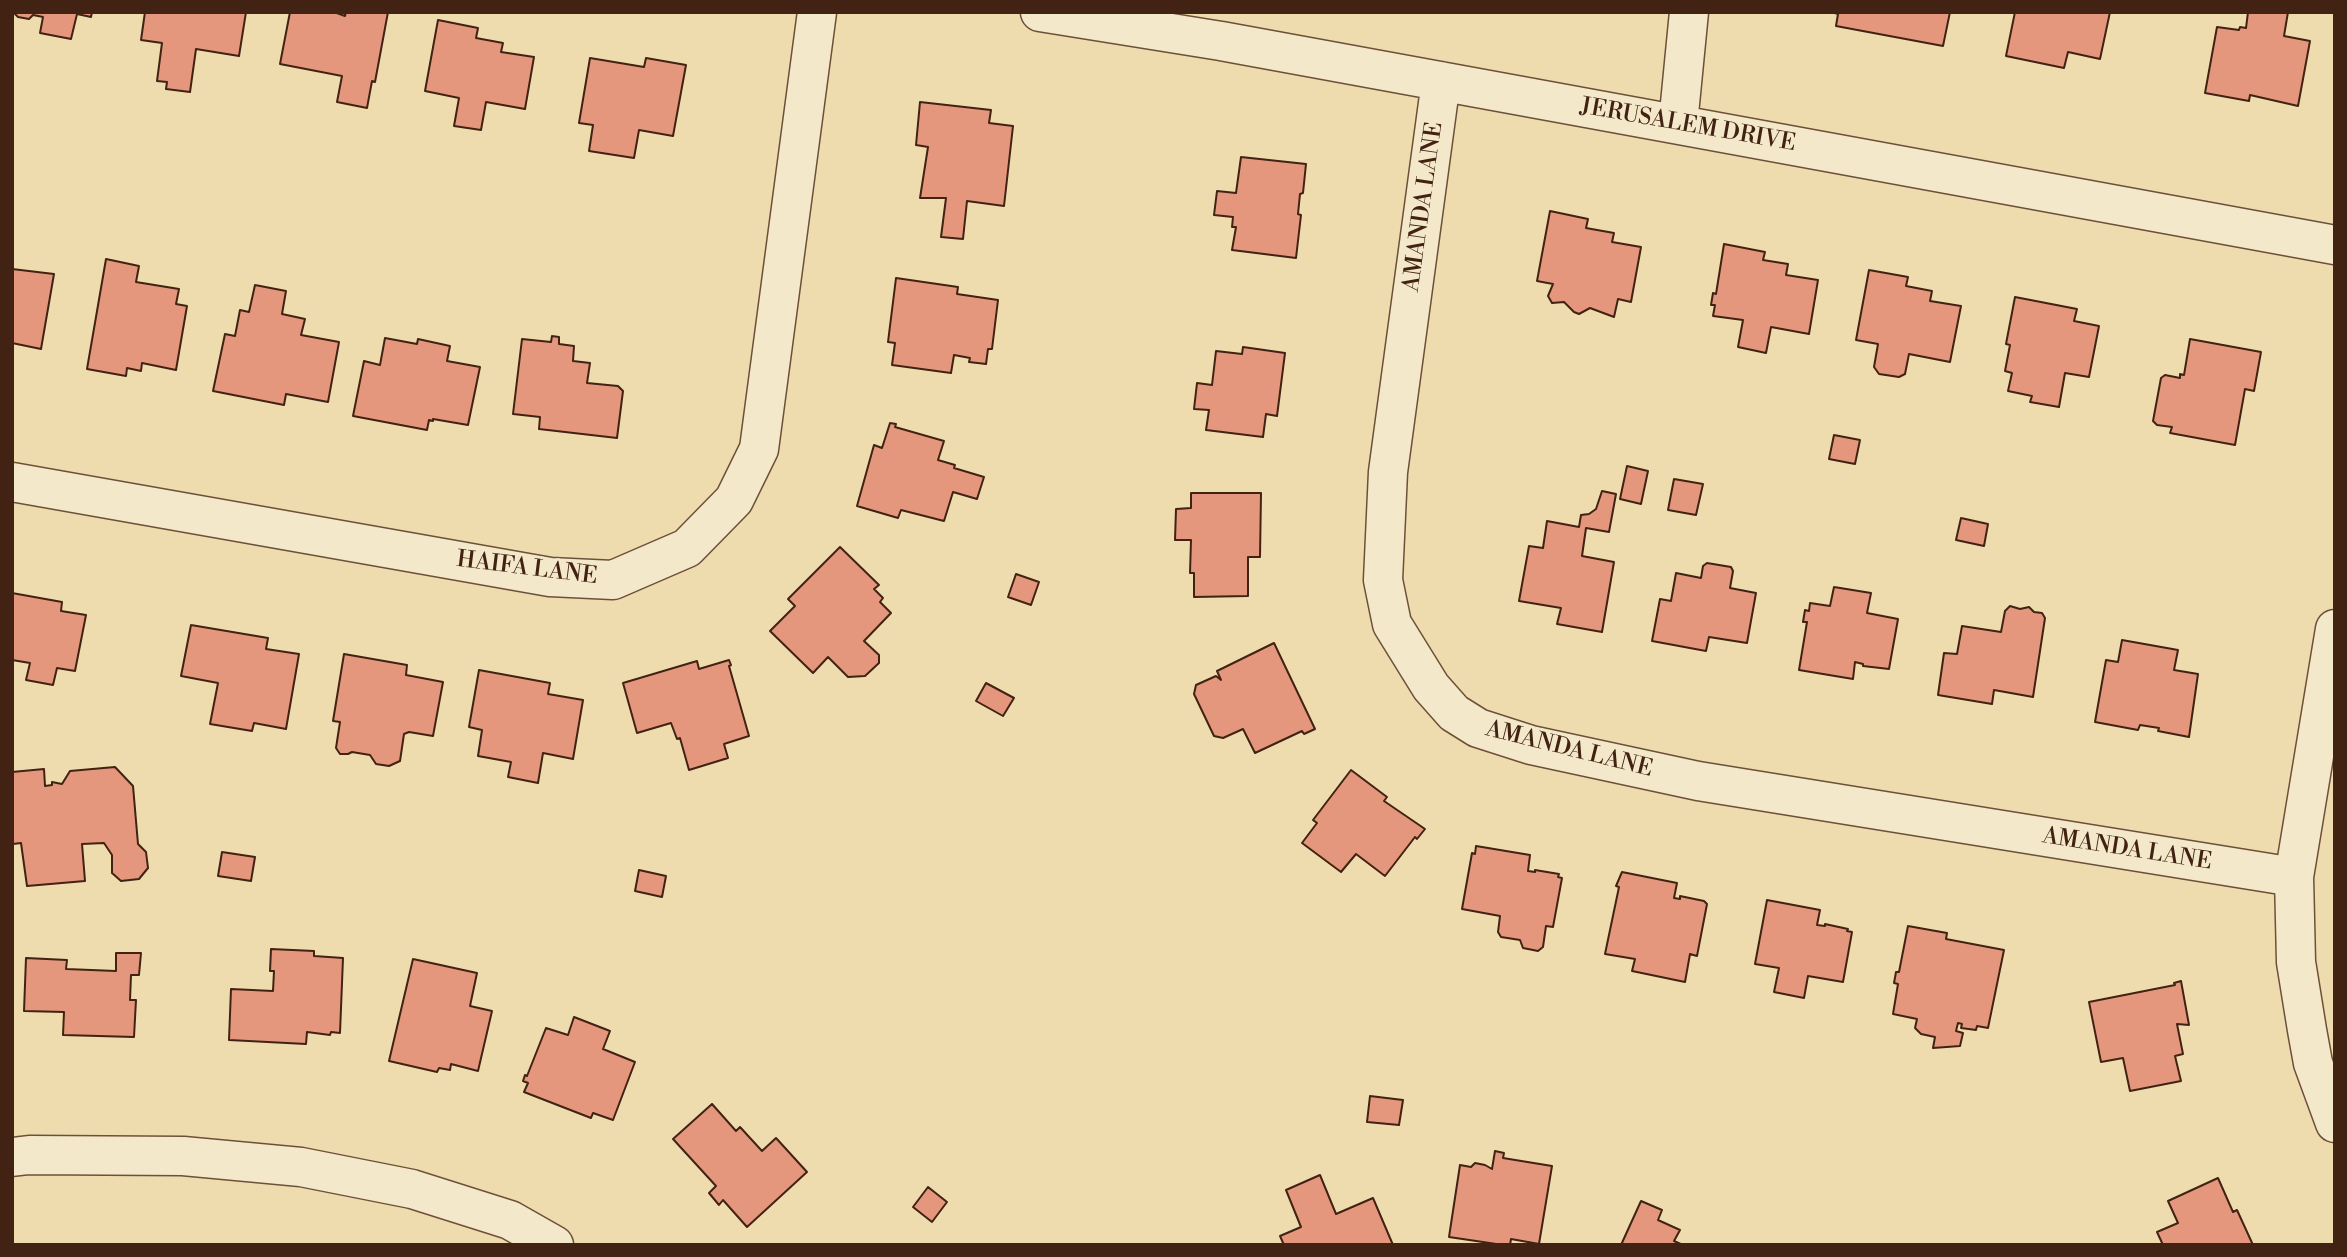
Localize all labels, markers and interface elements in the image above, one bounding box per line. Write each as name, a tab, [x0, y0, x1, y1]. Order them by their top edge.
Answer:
street label: JERUSALEM DRIVE	[1578, 93, 1798, 159]
street label: AMANDA LANE	[1398, 120, 1450, 294]
street label: HAIFA LANE	[455, 547, 599, 591]
street label: AMANDA LANE	[1483, 716, 1655, 784]
street label: AMANDA LANE	[2040, 823, 2214, 877]

